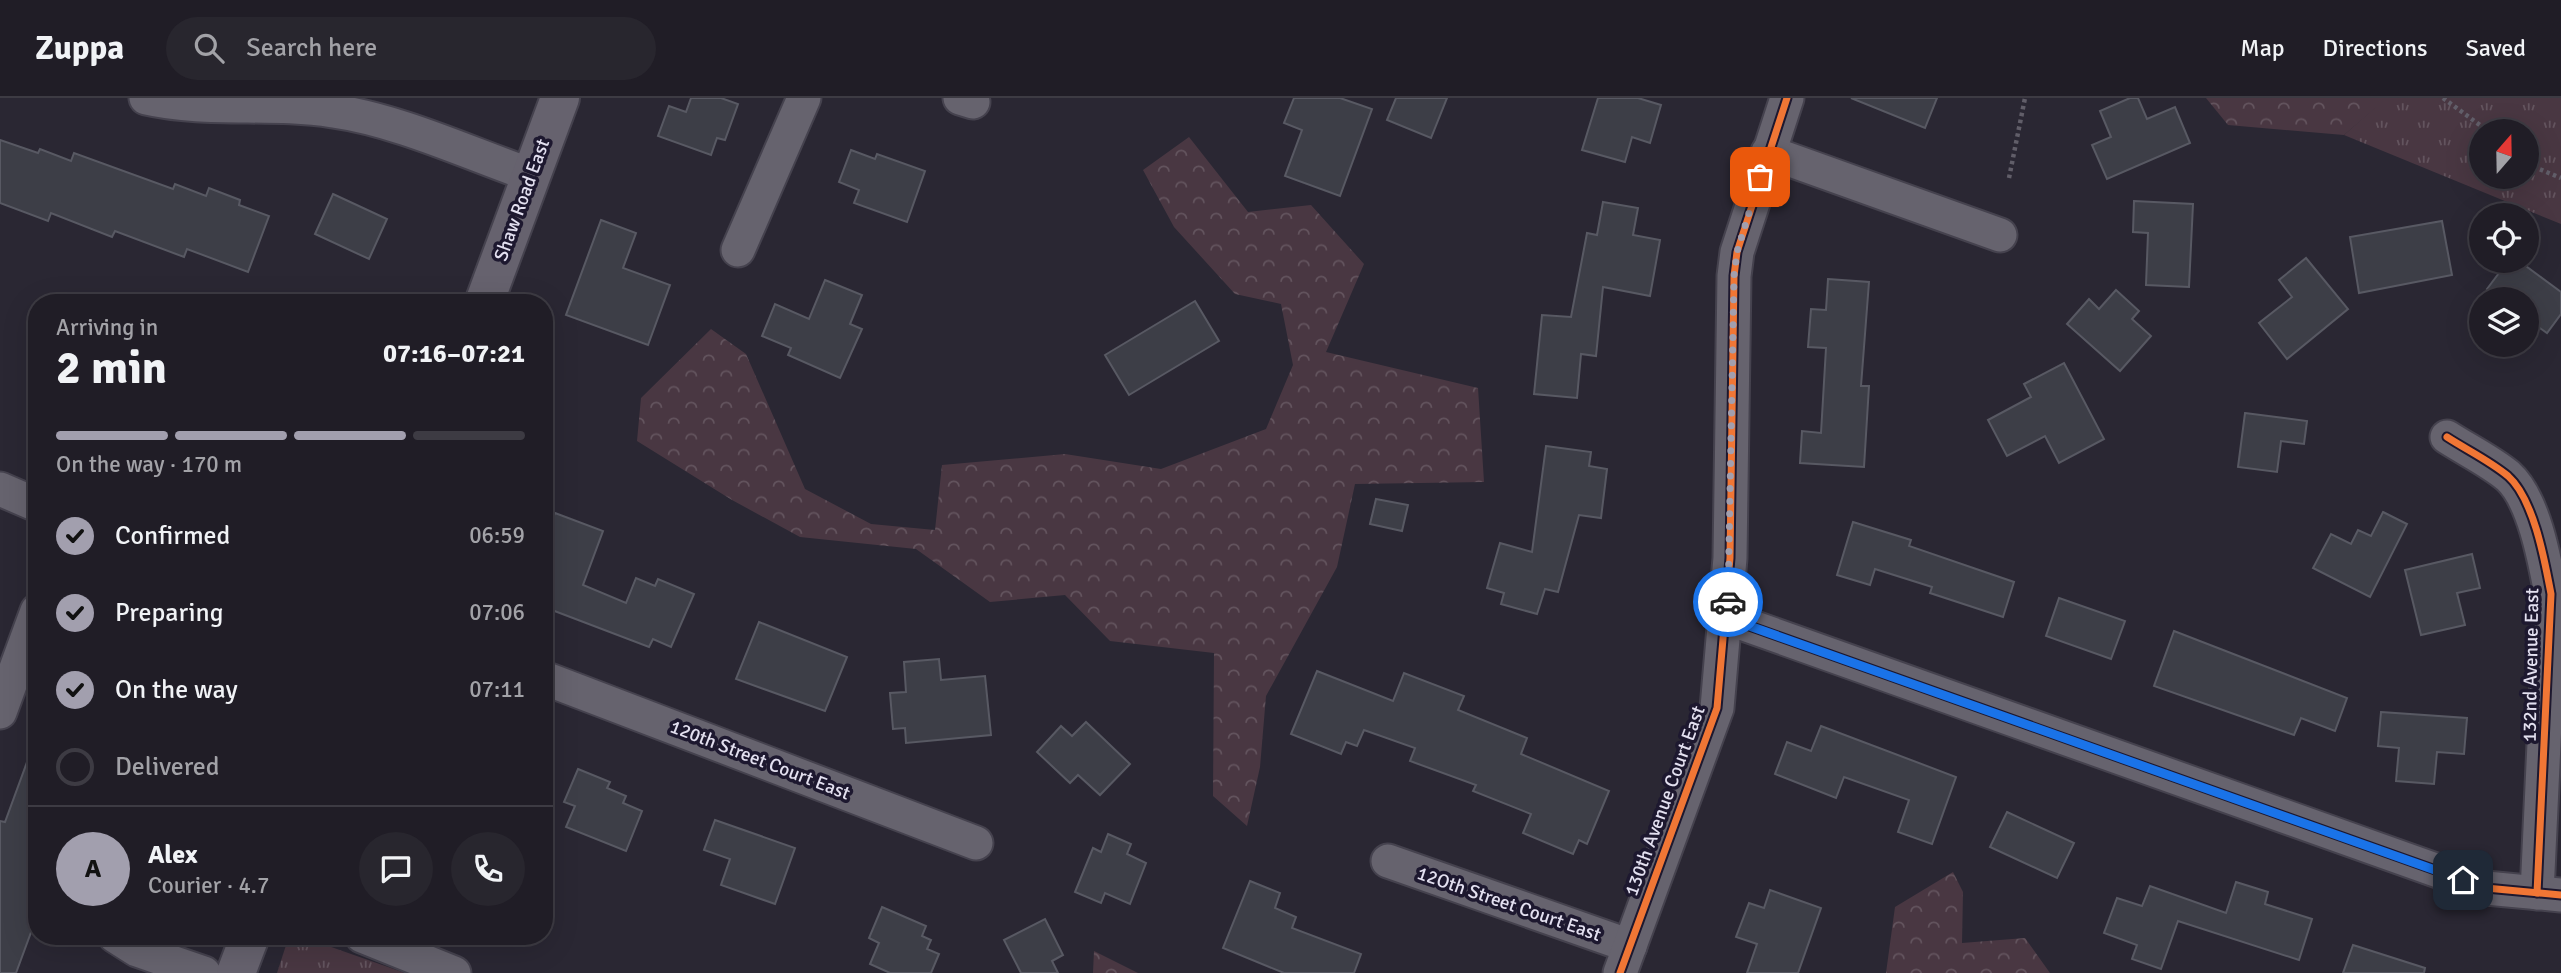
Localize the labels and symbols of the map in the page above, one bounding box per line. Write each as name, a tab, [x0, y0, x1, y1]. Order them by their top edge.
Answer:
north arrow	[2469, 119, 2539, 189]
street label: Shaw Road East	[489, 135, 555, 264]
pin	[1730, 147, 1790, 207]
courier	[1693, 567, 1763, 637]
street label: 132nd Avenue East	[2518, 587, 2544, 742]
street label: 130th Avenue Court East	[1619, 702, 1711, 899]
street label: 120th Street Court East	[667, 715, 854, 805]
pin	[2433, 850, 2493, 910]
street label: 12Oth Street Court East	[1414, 861, 1604, 947]

